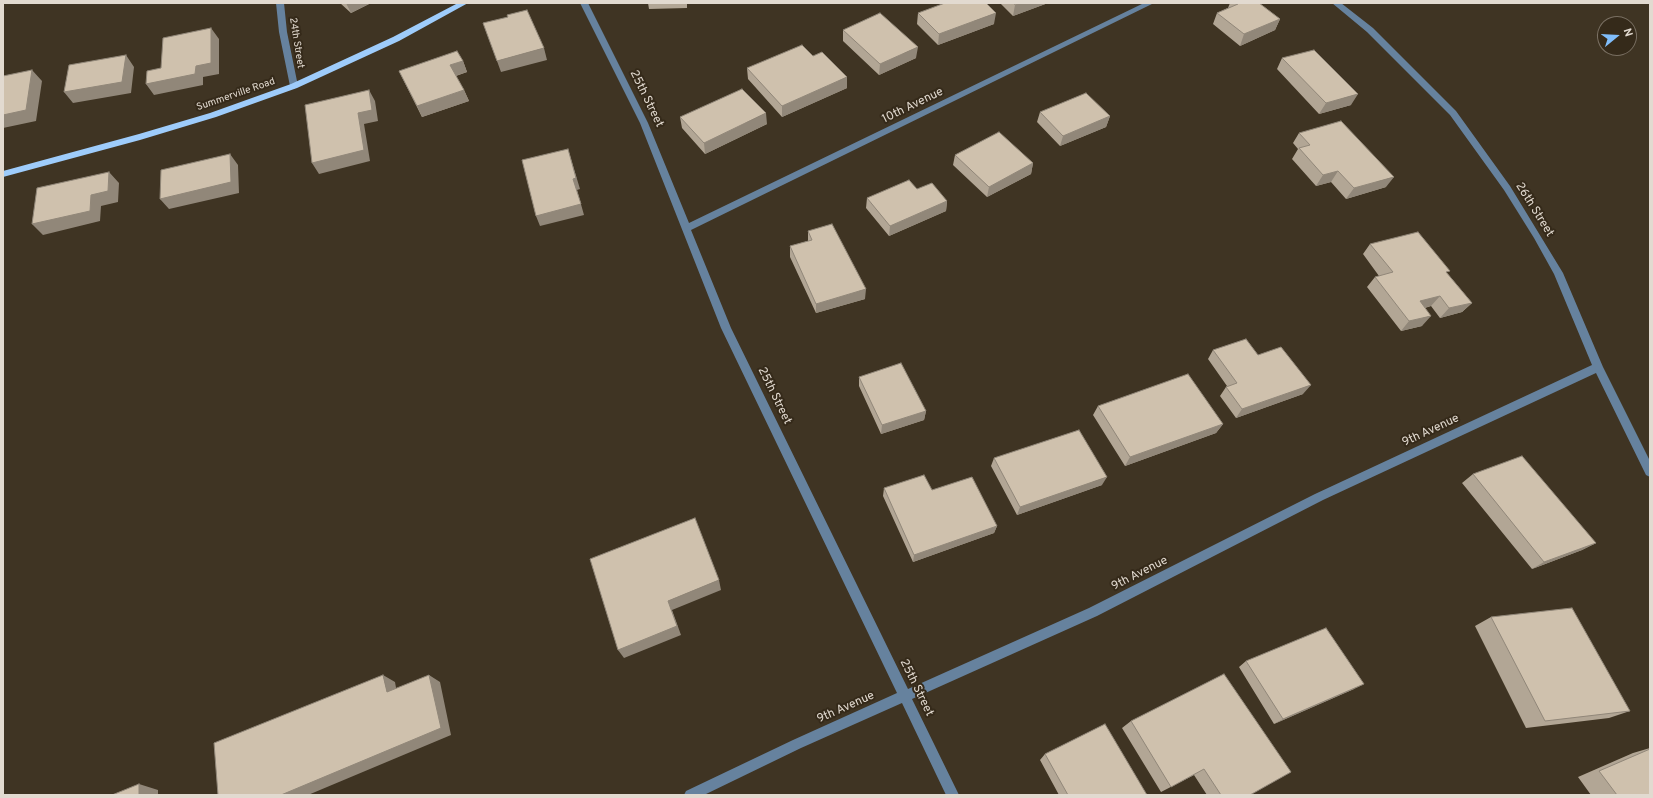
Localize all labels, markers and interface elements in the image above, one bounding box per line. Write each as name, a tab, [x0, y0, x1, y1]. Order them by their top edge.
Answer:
north arrow	[1597, 16, 1637, 56]
street label: 24th Street	[286, 17, 306, 69]
text: N	[1620, 27, 1635, 39]
street label: 25th Street	[626, 68, 666, 130]
street label: Summerville Road	[195, 76, 277, 114]
street label: 10th Avenue	[880, 85, 946, 127]
street label: 26th Street	[1512, 180, 1556, 240]
street label: 25th Street	[754, 365, 794, 427]
street label: 9th Avenue	[1400, 412, 1462, 450]
street label: 9th Avenue	[1109, 554, 1171, 594]
street label: 25th Street	[896, 657, 936, 719]
street label: 9th Avenue	[815, 689, 877, 727]

